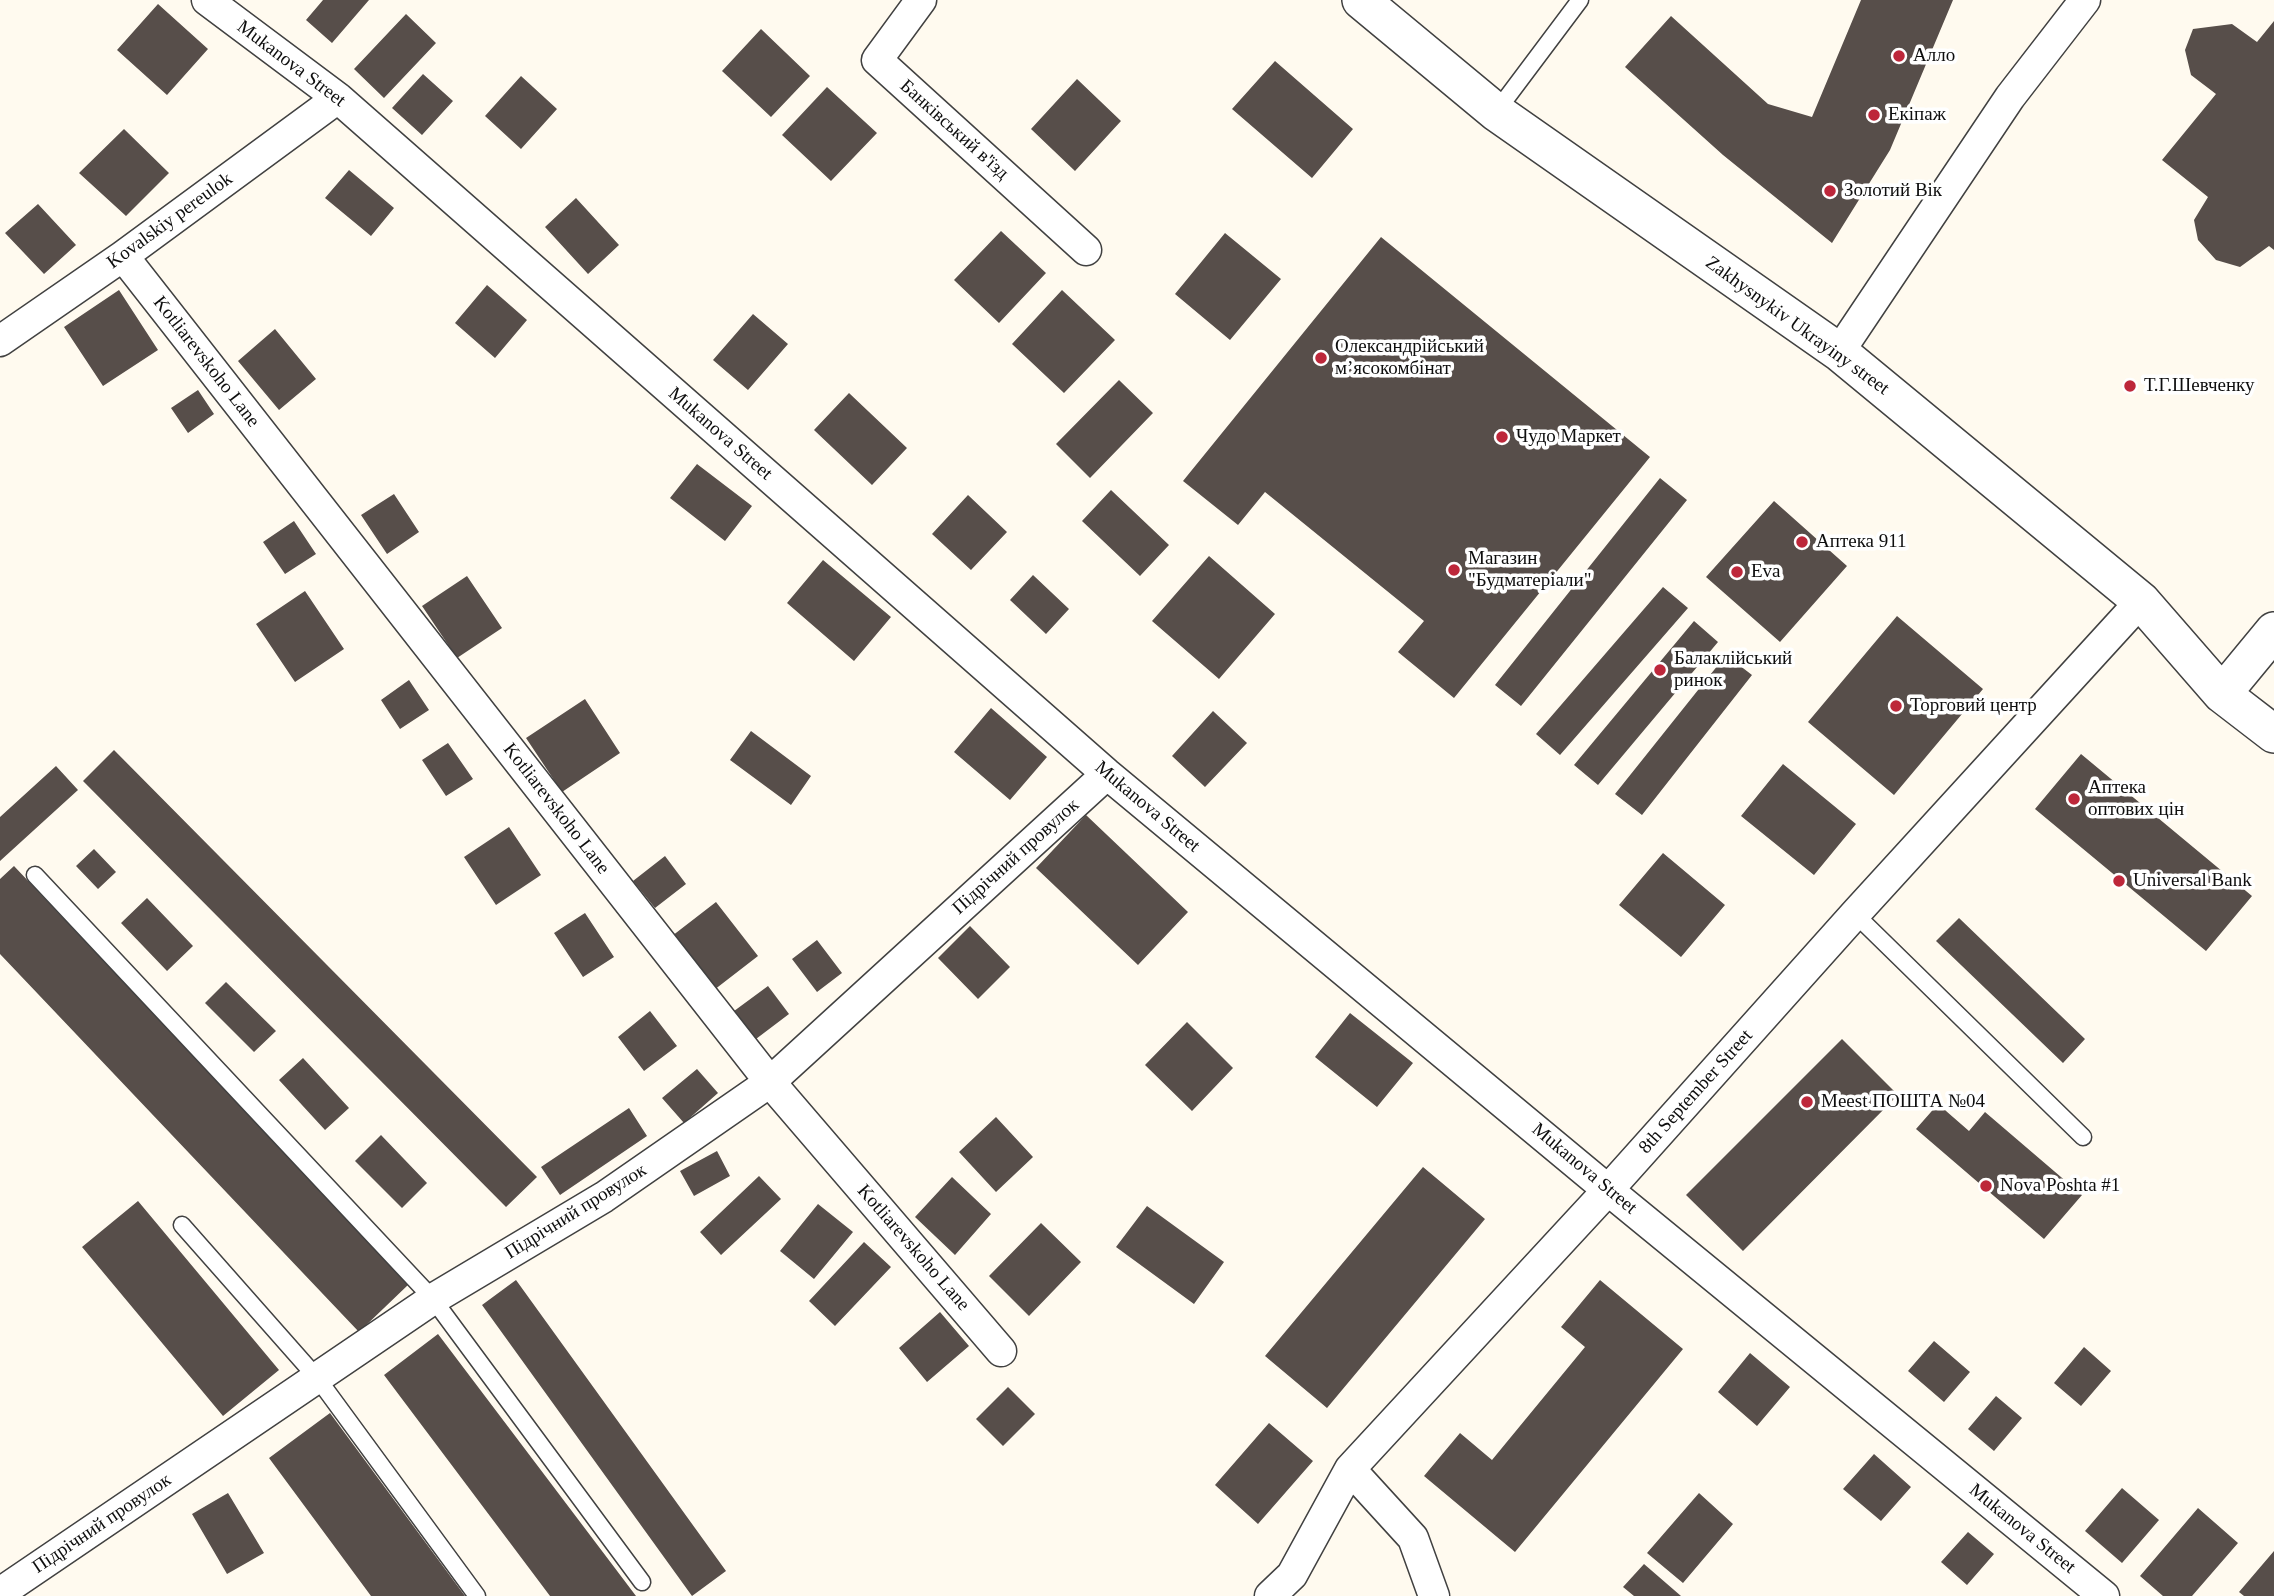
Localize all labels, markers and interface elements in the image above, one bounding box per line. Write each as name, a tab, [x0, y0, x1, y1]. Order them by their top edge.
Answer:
street label: Mukanova Street	[232, 16, 350, 112]
place label: Алло	[1913, 45, 1955, 67]
marker: Алло	[1891, 48, 1907, 64]
street label: Банківський в'їзд	[895, 75, 1013, 185]
place label: Екіпаж	[1888, 104, 1946, 126]
marker: Екіпаж	[1866, 107, 1882, 123]
street label: Kovalskiy pereulok	[103, 168, 237, 274]
place label: Золотий Вік	[1844, 180, 1942, 202]
marker: Золотий Вік	[1822, 183, 1838, 199]
street label: Zakhysnykiv Ukrayiny street	[1701, 252, 1893, 400]
street label: Kotliarevskoho Lane	[148, 292, 264, 432]
place label: Олександрійський мʼясокомбінат	[1335, 336, 1484, 380]
marker: Олександрійський мʼясокомбінат	[1313, 350, 1329, 366]
place label: Т.Г.Шевченку	[2144, 375, 2255, 397]
marker: Т.Г.Шевченку	[2122, 378, 2138, 394]
street label: Mukanova Street	[663, 383, 777, 485]
place label: Чудо Маркет	[1516, 426, 1621, 448]
marker: Чудо Маркет	[1494, 429, 1510, 445]
place label: Аптека 911	[1816, 531, 1907, 553]
marker: Аптека 911	[1794, 534, 1810, 550]
place label: Магазин "Будматеріали"	[1468, 548, 1592, 592]
place label: Eva	[1751, 561, 1781, 583]
marker: Магазин "Будматеріали"	[1446, 562, 1462, 578]
marker: Eva	[1729, 564, 1745, 580]
place label: Балаклійський ринок	[1674, 648, 1792, 692]
marker: Балаклійський ринок	[1652, 662, 1668, 678]
place label: Торговий центр	[1910, 695, 2037, 717]
marker: Торговий центр	[1888, 698, 1904, 714]
street label: Kotliarevskoho Lane	[498, 739, 614, 879]
street label: Mukanova Street	[1090, 756, 1204, 858]
place label: Аптека оптових цін	[2088, 777, 2184, 821]
marker: Аптека оптових цін	[2066, 791, 2082, 807]
street label: Підрічний провулок	[948, 794, 1084, 920]
place label: Universal Bank	[2133, 870, 2252, 892]
marker: Universal Bank	[2111, 873, 2127, 889]
street label: 8th September Street	[1634, 1025, 1758, 1159]
place label: Meest ПОШТА №04	[1821, 1091, 1985, 1113]
marker: Meest ПОШТА №04	[1799, 1094, 1815, 1110]
street label: Mukanova Street	[1527, 1118, 1641, 1220]
street label: Підрічний провулок	[501, 1159, 651, 1265]
place label: Nova Poshta #1	[2000, 1175, 2120, 1197]
marker: Nova Poshta #1	[1978, 1178, 1994, 1194]
street label: Kotliarevskoho Lane	[852, 1180, 974, 1316]
street label: Підрічний провулок	[28, 1469, 176, 1579]
street label: Mukanova Street	[1964, 1479, 2080, 1579]

